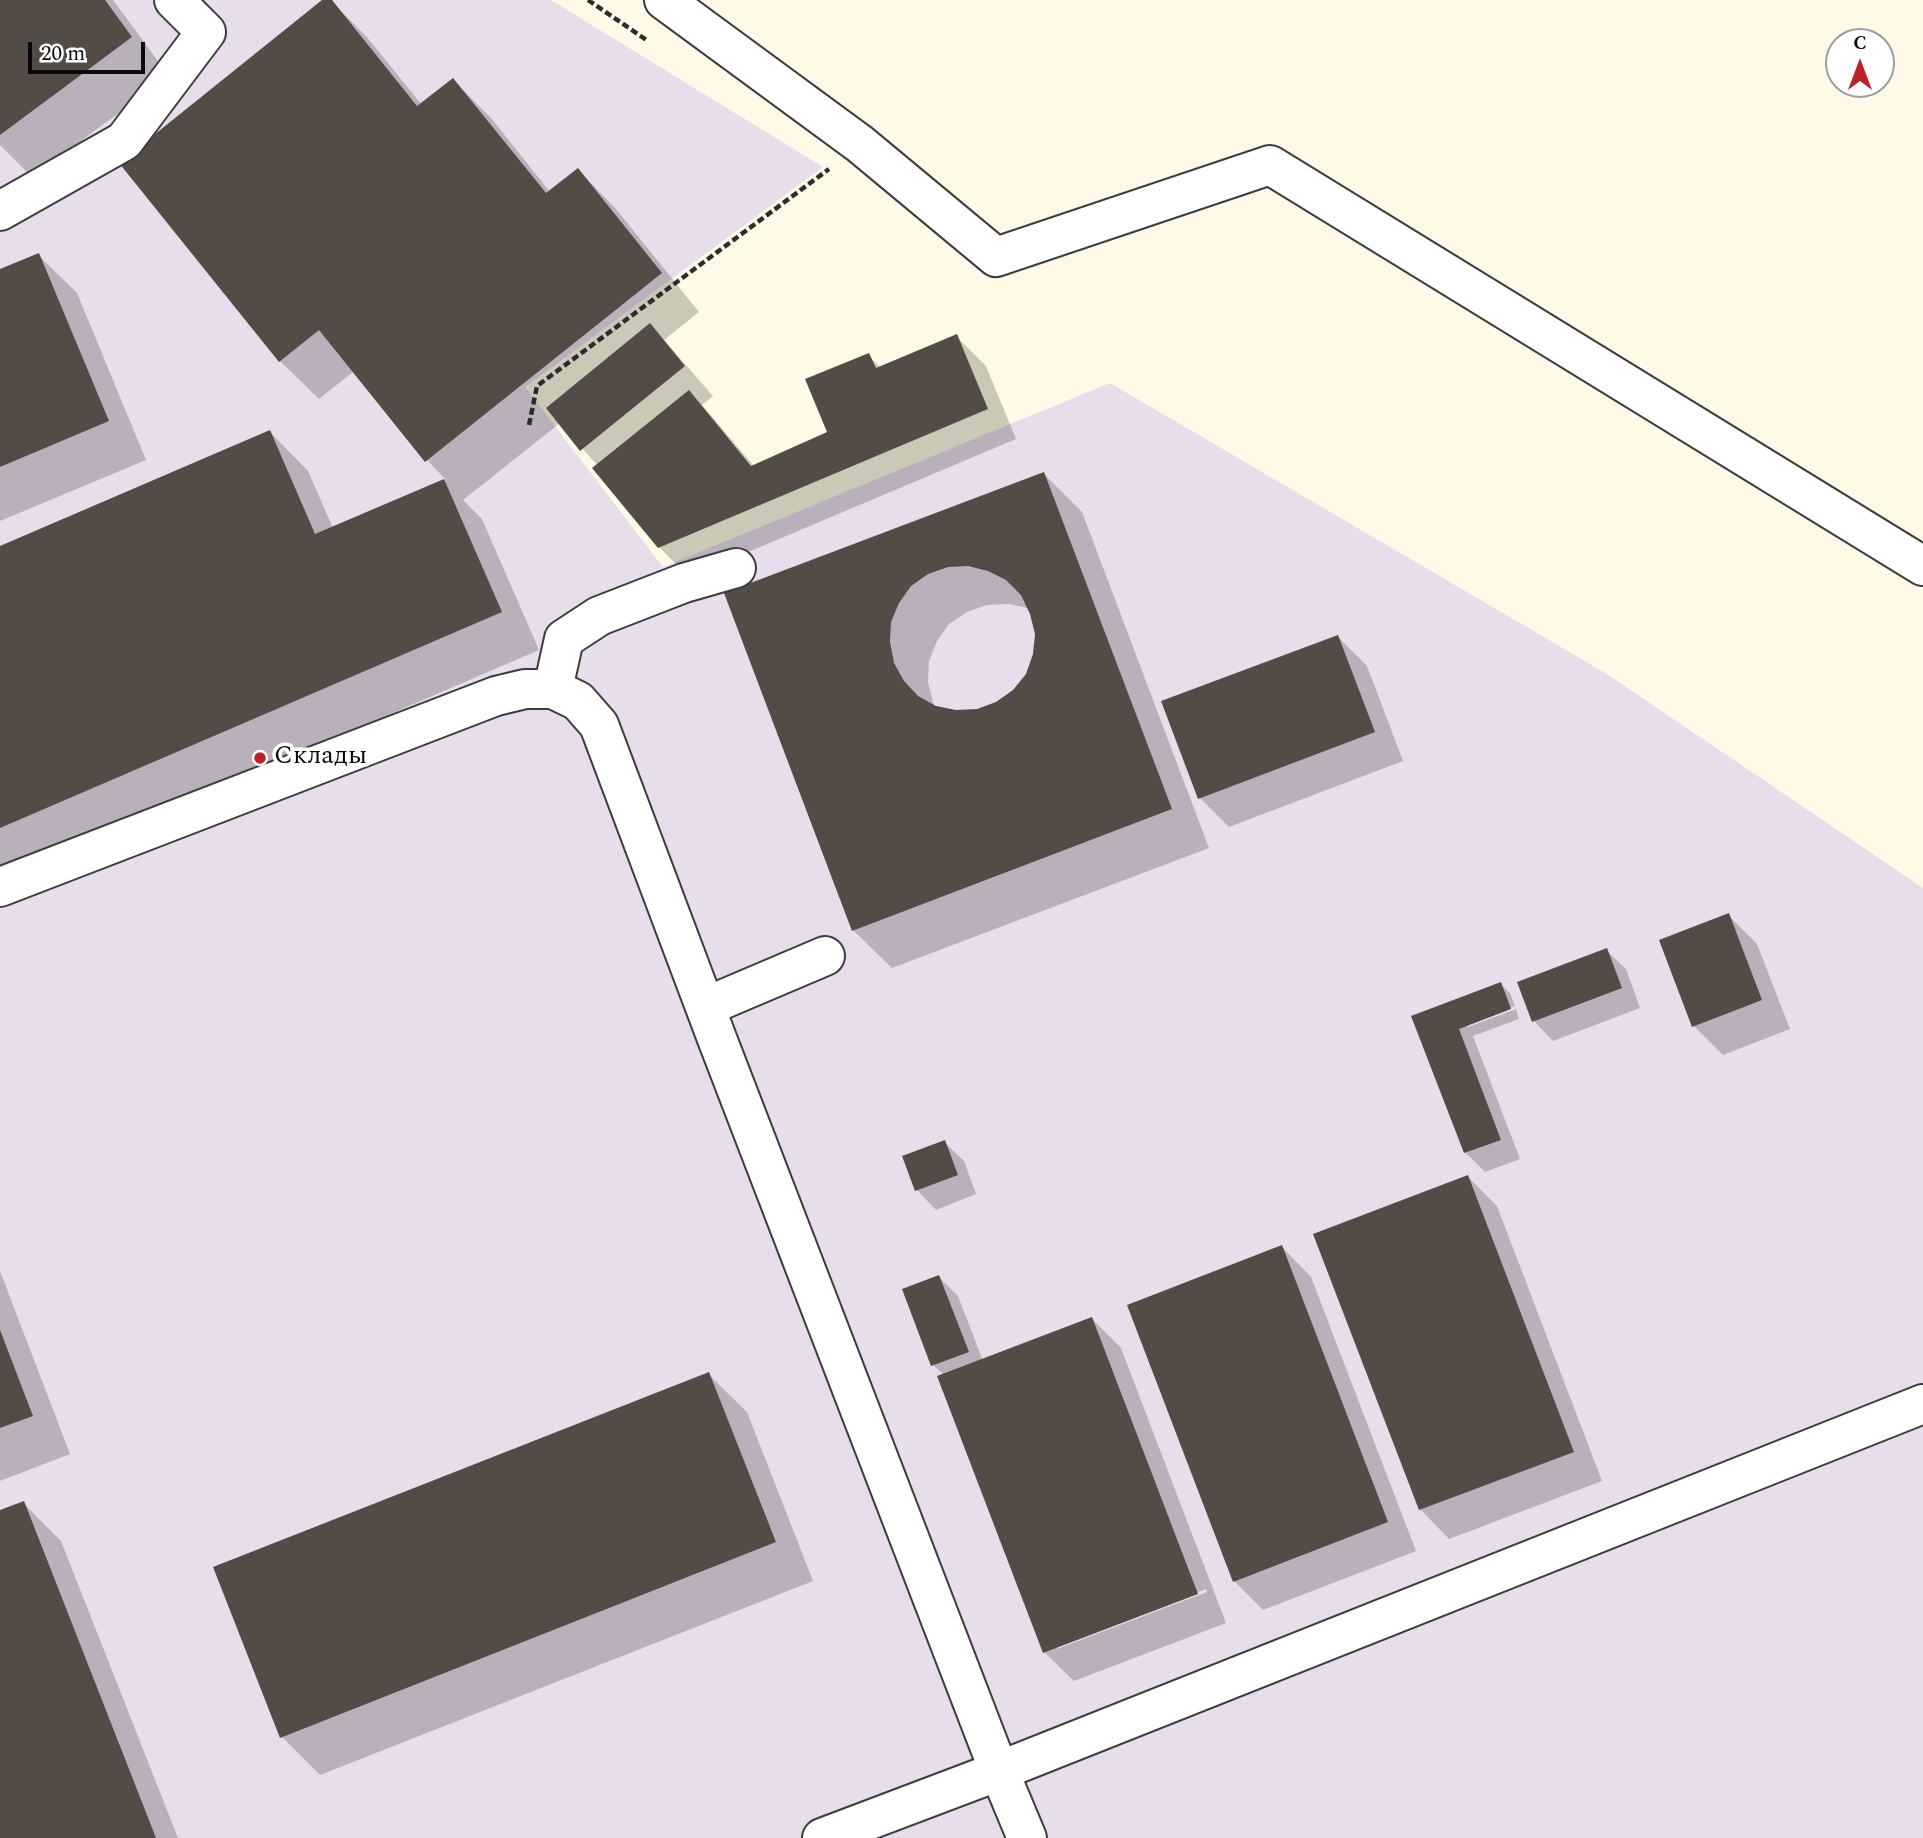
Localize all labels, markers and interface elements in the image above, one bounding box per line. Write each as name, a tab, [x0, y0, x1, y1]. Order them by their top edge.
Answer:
scale bar	[32, 28, 149, 72]
north arrow	[1825, 28, 1895, 98]
text: С	[1853, 29, 1867, 58]
text: 20 m	[41, 38, 85, 70]
place label: Склады	[274, 742, 367, 774]
marker: Склады	[252, 750, 268, 766]

